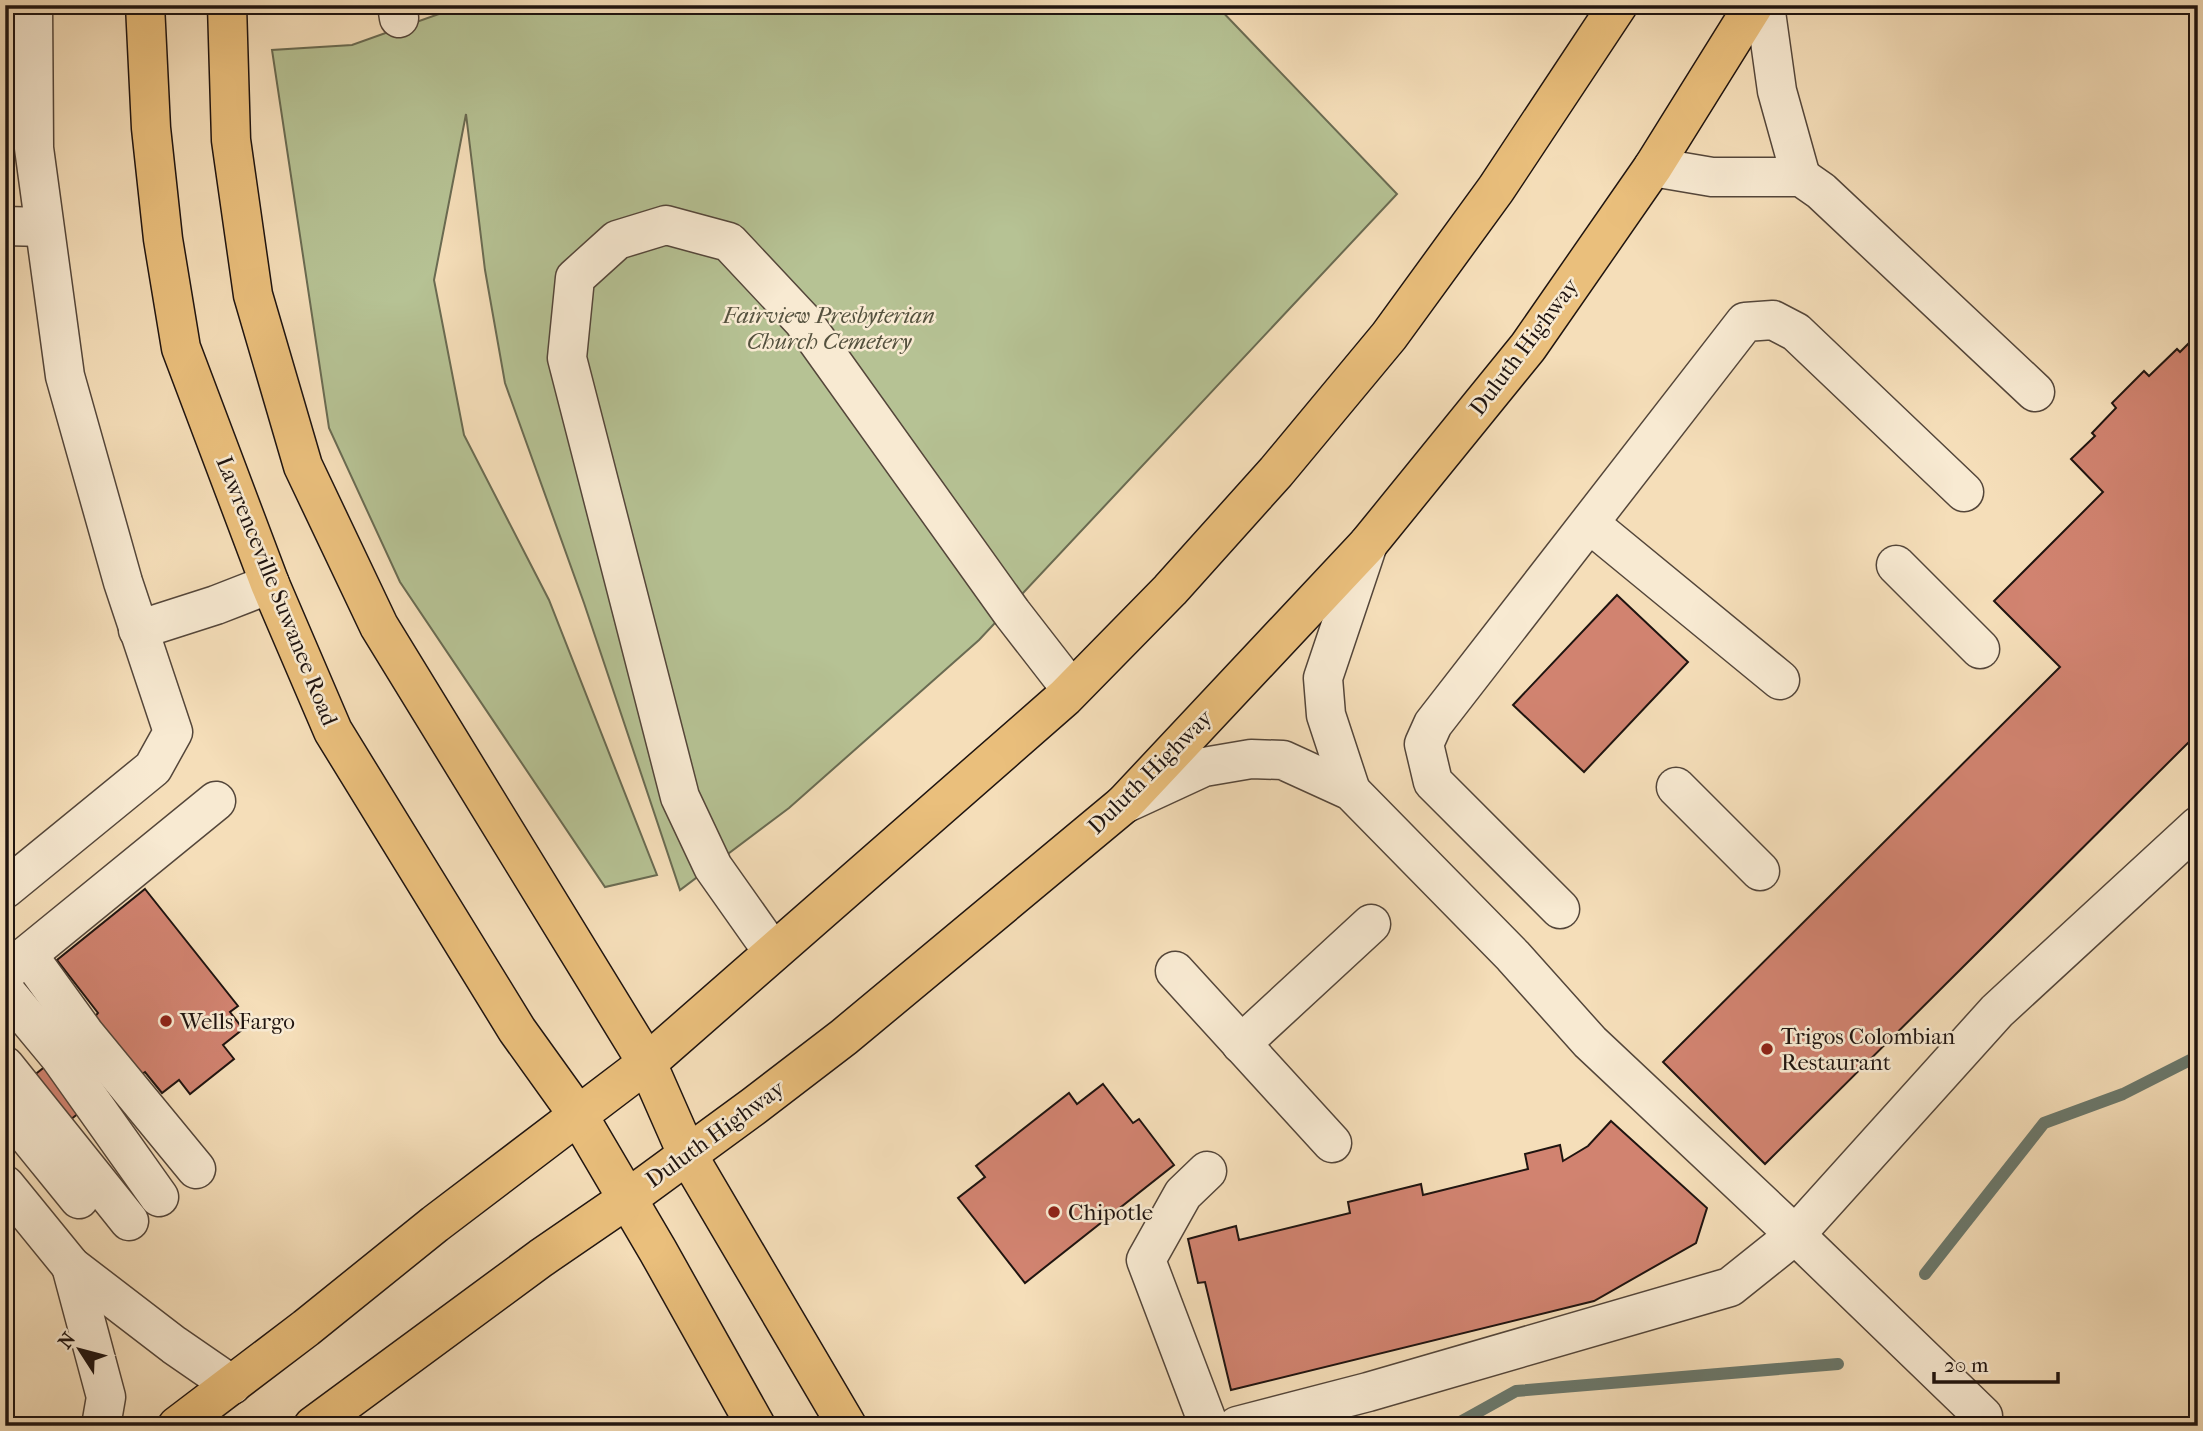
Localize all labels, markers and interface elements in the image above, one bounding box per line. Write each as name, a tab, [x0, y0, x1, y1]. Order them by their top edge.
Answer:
street label: Duluth Highway	[1464, 272, 1585, 421]
park label: Fairview Presbyterian Church Cemetery	[722, 302, 935, 355]
street label: Lawrenceville Suwanee Road	[210, 452, 344, 730]
street label: Duluth Highway	[1082, 704, 1218, 840]
place label: Wells Fargo	[179, 1008, 295, 1035]
marker: Wells Fargo	[158, 1013, 174, 1029]
place label: Trigos Colombian Restaurant	[1781, 1023, 1956, 1076]
marker: Trigos Colombian Restaurant	[1759, 1041, 1775, 1057]
street label: Duluth Highway	[640, 1074, 790, 1193]
place label: Chipotle	[1068, 1199, 1153, 1226]
marker: Chipotle	[1046, 1204, 1062, 1220]
north arrow	[46, 1316, 116, 1386]
text: N	[54, 1328, 81, 1353]
scale bar	[1934, 1340, 2058, 1384]
text: 20 m	[1944, 1353, 1989, 1377]

